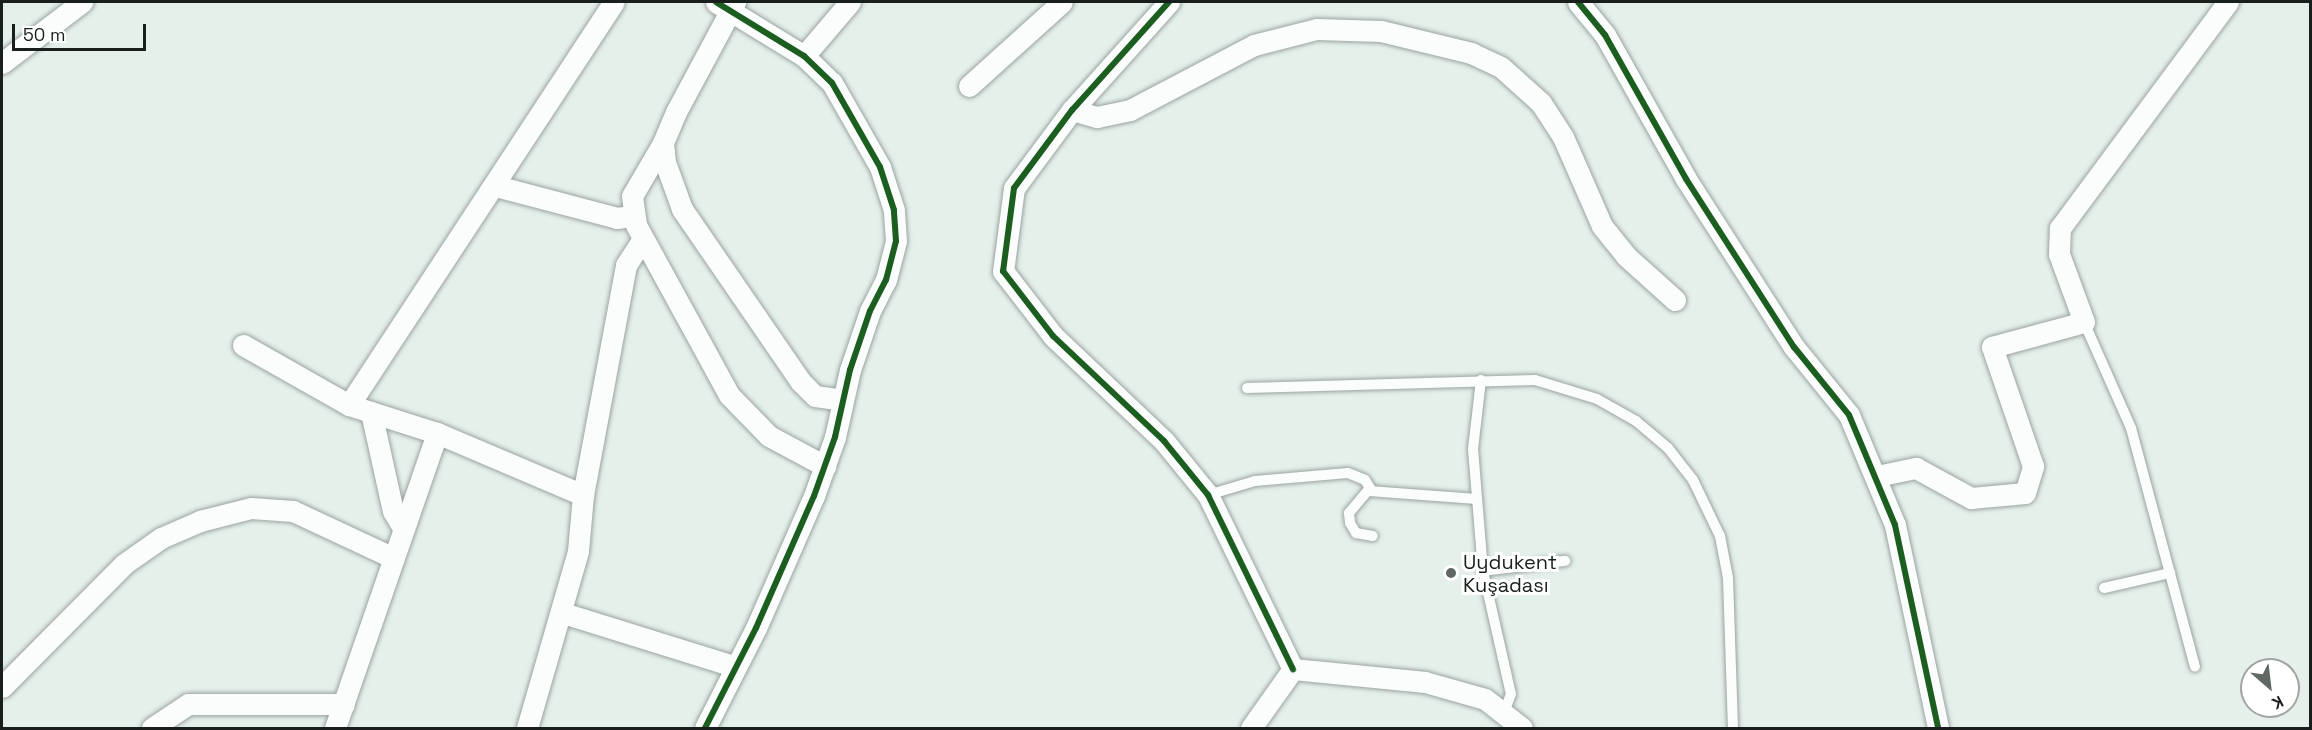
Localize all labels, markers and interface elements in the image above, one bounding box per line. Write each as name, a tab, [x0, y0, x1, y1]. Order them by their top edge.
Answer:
scale bar	[15, 12, 148, 50]
text: 50 m	[23, 23, 65, 46]
place label: Uydukent Kuşadası	[1463, 550, 1557, 597]
marker: Uydukent Kuşadası	[1444, 566, 1458, 580]
north arrow	[2240, 658, 2300, 718]
text: K	[2268, 691, 2287, 714]

